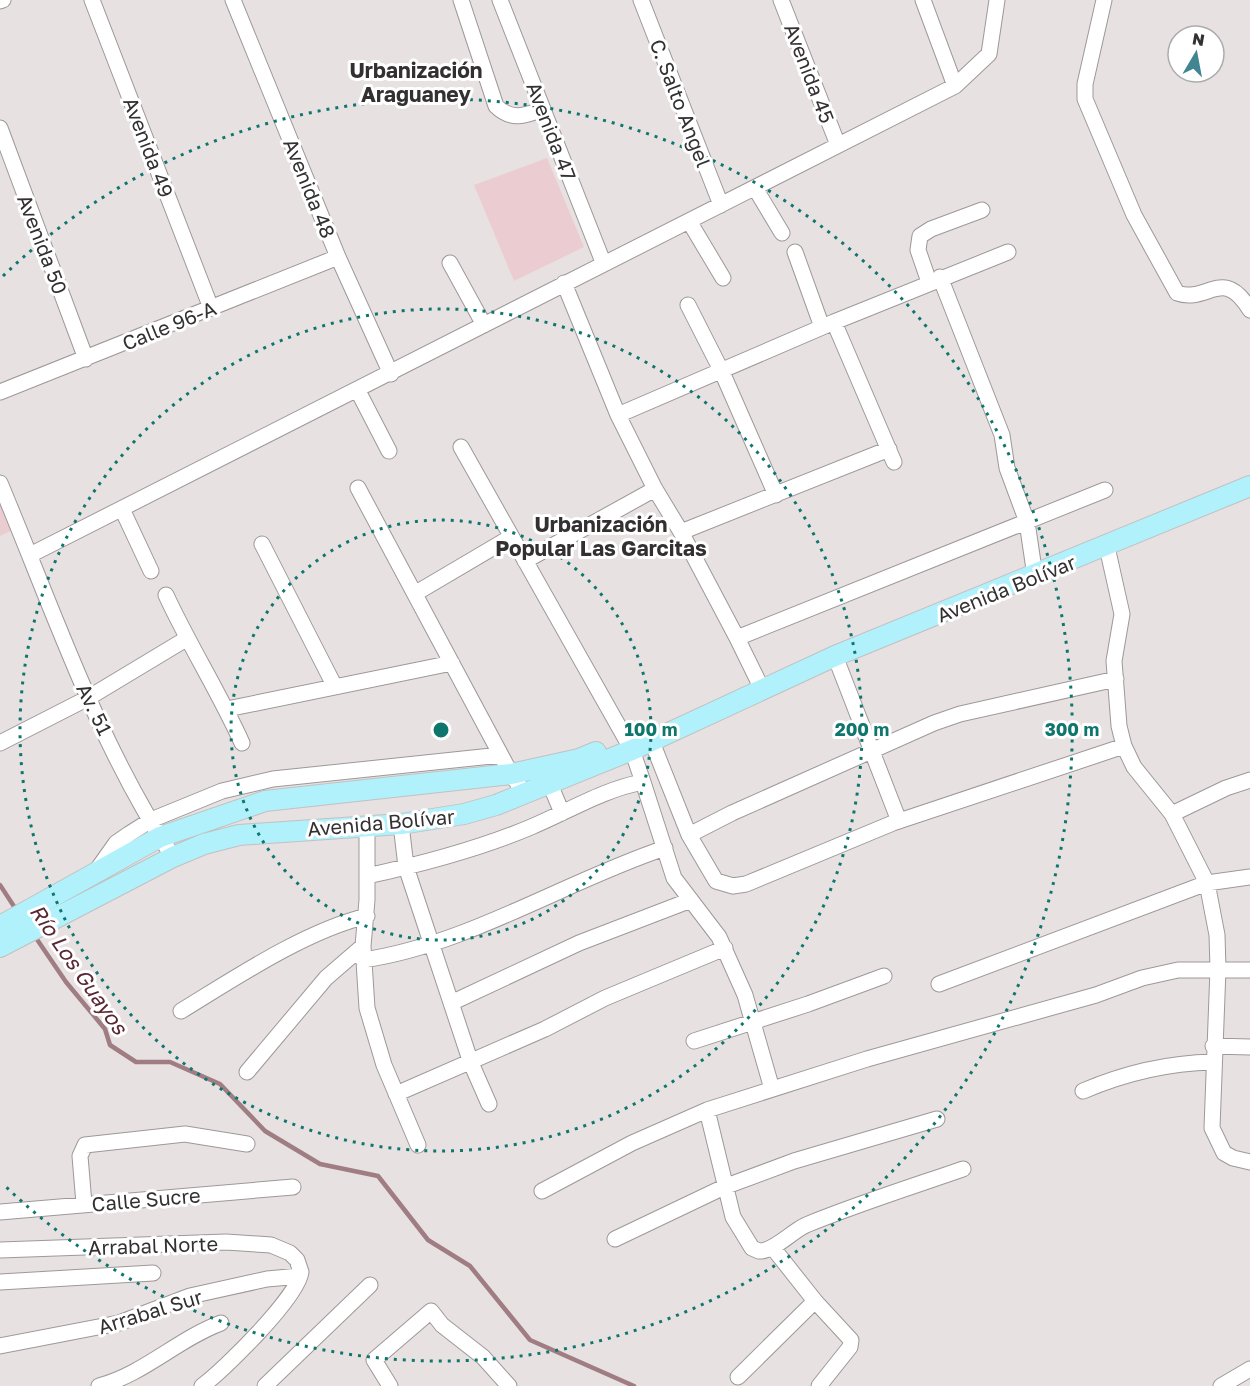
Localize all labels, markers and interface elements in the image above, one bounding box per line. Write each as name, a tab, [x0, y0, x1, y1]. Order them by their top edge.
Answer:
street label: Avenida 45	[780, 20, 840, 126]
north arrow	[1166, 24, 1226, 84]
text: N	[1191, 28, 1206, 50]
street label: C. Salto Angel	[646, 36, 716, 170]
district label: Urbanización Araguaney	[349, 57, 483, 107]
street label: Avenida 47	[522, 78, 582, 184]
street label: Avenida 49	[119, 94, 179, 200]
street label: Avenida 48	[279, 135, 341, 241]
street label: Avenida 50	[13, 191, 73, 297]
street label: Calle 96-A	[118, 295, 220, 355]
district label: Urbanización Popular Las Garcitas	[495, 511, 707, 561]
street label: Avenida Bolívar	[933, 549, 1079, 627]
street label: Av. 51	[72, 679, 118, 739]
text: 100 m	[625, 718, 677, 740]
text: 200 m	[835, 718, 889, 740]
text: 300 m	[1045, 718, 1099, 740]
centre of rings	[431, 720, 451, 740]
street label: Avenida Bolívar	[306, 804, 456, 840]
water label: Río Los Guayos	[25, 899, 134, 1040]
street label: Calle Sucre	[91, 1182, 201, 1216]
street label: Arrabal Norte	[88, 1231, 218, 1259]
street label: Arrabal Sur	[95, 1284, 205, 1338]

